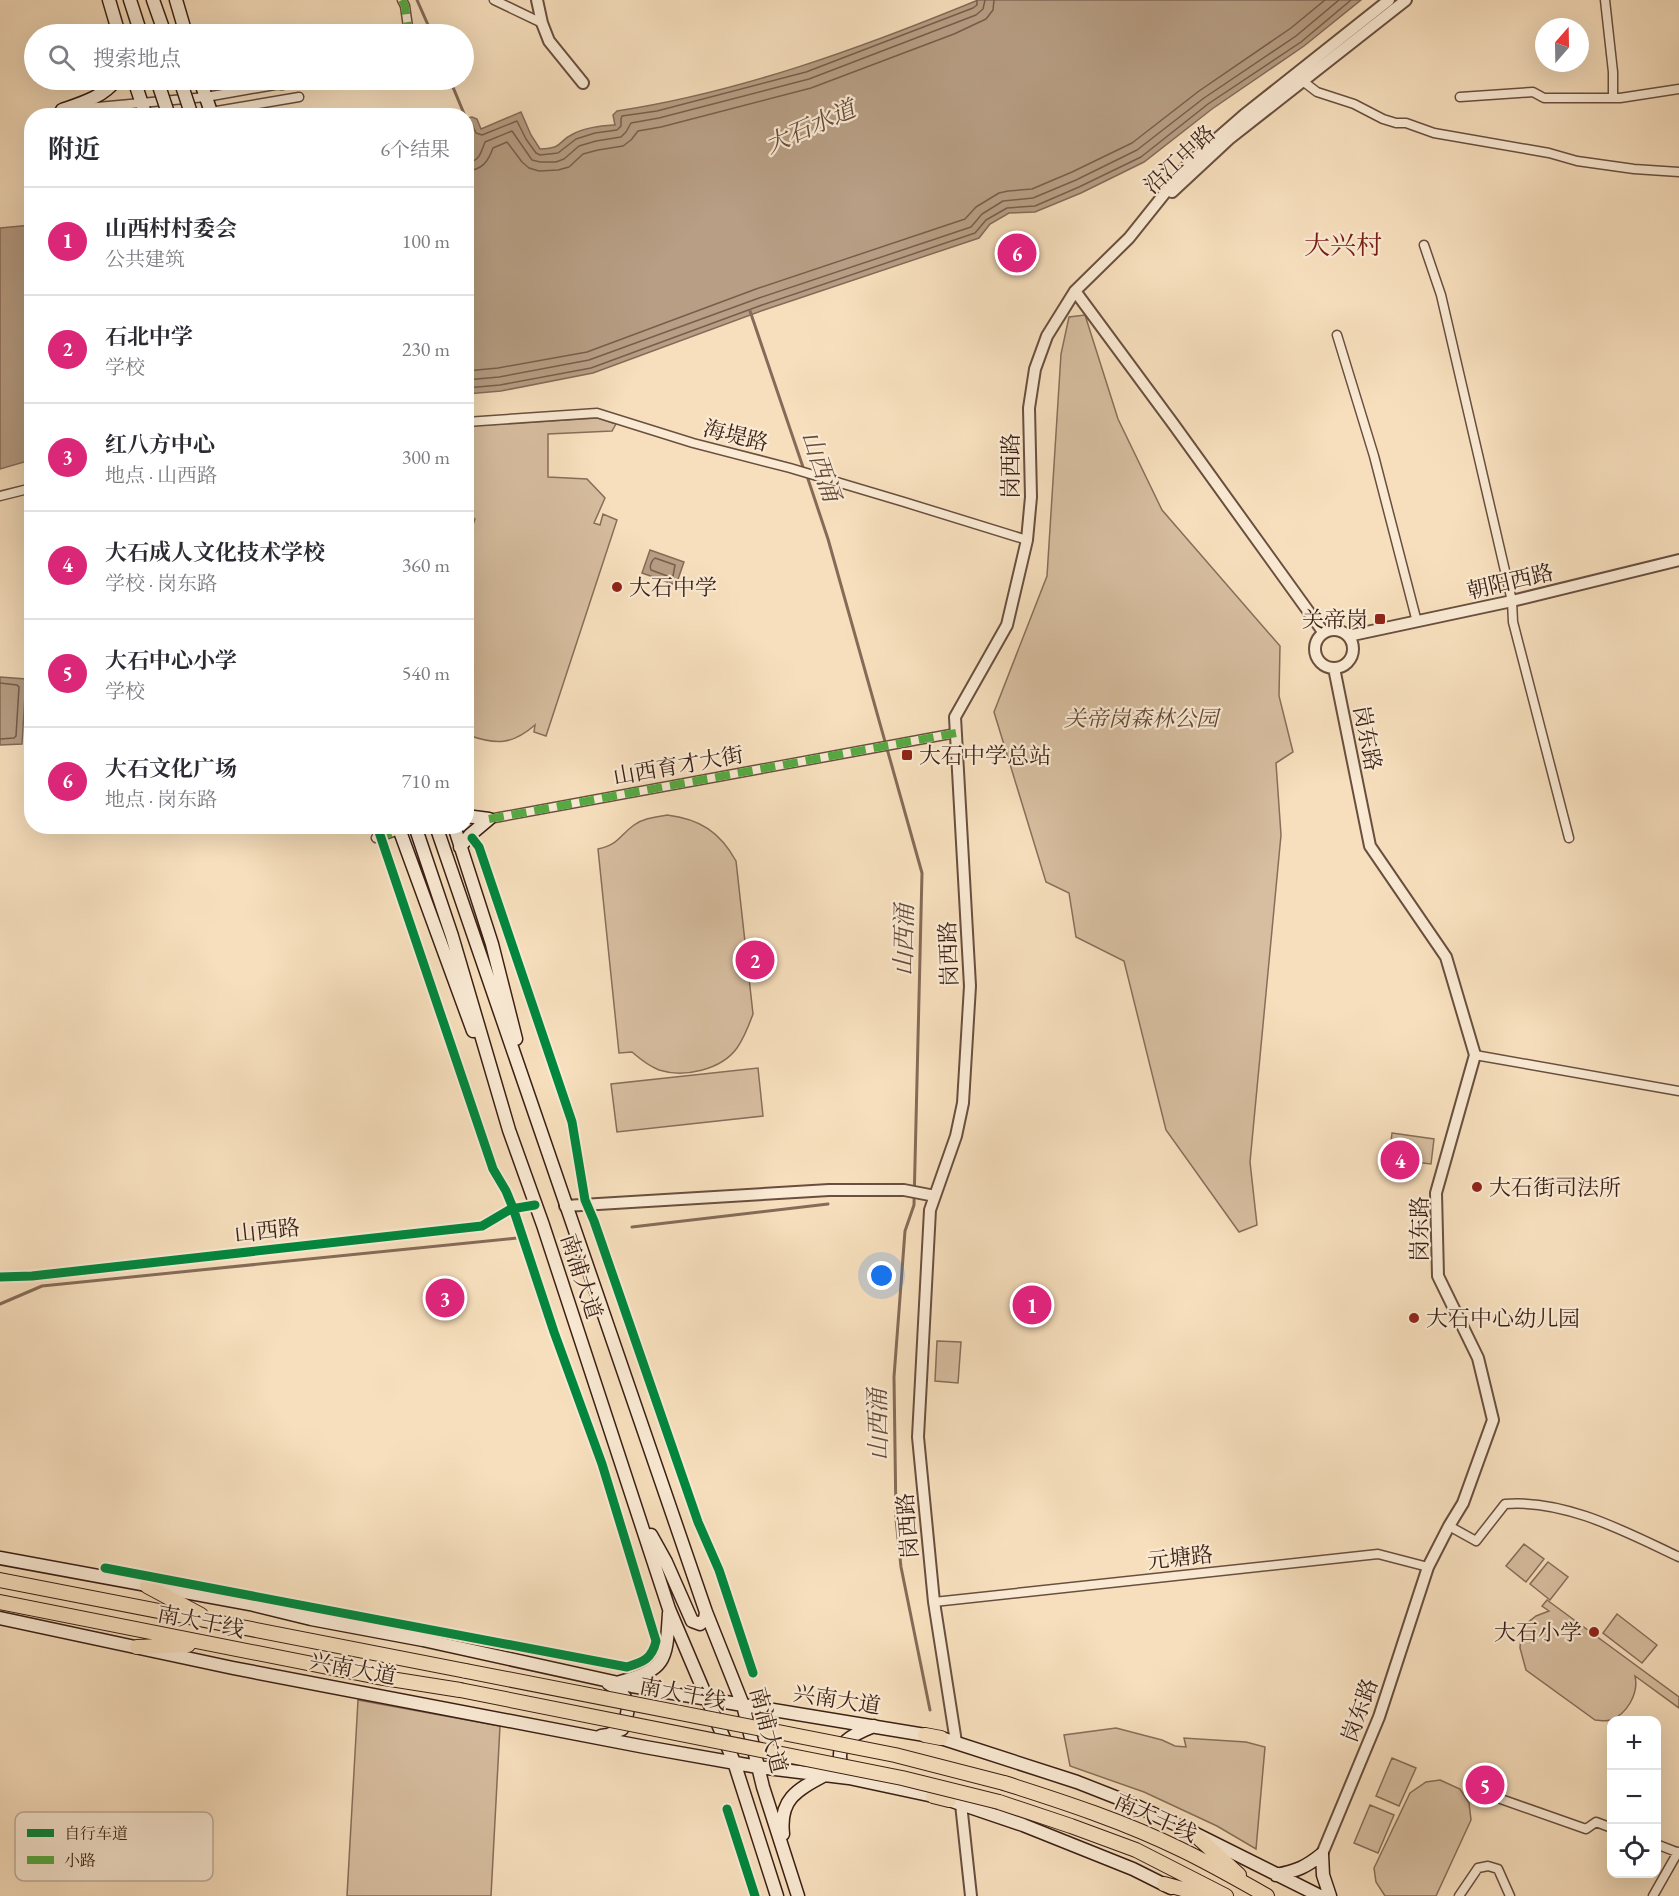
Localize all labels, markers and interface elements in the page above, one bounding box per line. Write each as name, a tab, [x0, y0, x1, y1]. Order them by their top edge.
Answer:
north arrow	[1535, 18, 1589, 72]
search box	[24, 24, 474, 90]
icon: search	[45, 41, 78, 74]
text: 搜索地点	[93, 44, 181, 73]
water label: 大石水道	[760, 92, 863, 160]
street label: 沿江中路	[1137, 119, 1221, 200]
text: 附近	[48, 132, 100, 166]
text: 6个结果	[380, 136, 450, 162]
text: 山西村村委会	[105, 214, 237, 243]
text: 1	[62, 228, 73, 254]
text: 100 m	[402, 228, 450, 254]
district label: 大兴村	[1304, 228, 1382, 262]
pin: 6	[998, 230, 1036, 276]
text: 公共建筑	[105, 246, 185, 272]
text: 石北中学	[105, 322, 193, 351]
text: 2	[62, 336, 73, 362]
text: 230 m	[402, 336, 450, 362]
text: 学校	[105, 354, 145, 380]
street label: 海堤路	[700, 413, 771, 458]
water label: 山西涌	[795, 427, 849, 508]
text: 红八方中心	[105, 430, 215, 459]
street label: 岗西路	[996, 433, 1025, 499]
text: 3	[62, 444, 73, 470]
text: 300 m	[402, 444, 450, 470]
text: 地点 · 山西路	[105, 462, 217, 488]
text: 大石成人文化技术学校	[105, 538, 325, 567]
text: 4	[62, 552, 73, 578]
text: 360 m	[402, 552, 450, 578]
street label: 朝阳西路	[1464, 557, 1556, 606]
text: 学校 · 岗东路	[105, 570, 217, 596]
place label: 大石中学	[629, 573, 717, 602]
marker: 大石中学	[610, 580, 624, 594]
place label: 关帝岗	[1302, 605, 1368, 634]
marker: 关帝岗	[1373, 612, 1387, 626]
text: 大石中心小学	[105, 646, 237, 675]
text: 5	[62, 660, 73, 686]
text: 540 m	[402, 660, 450, 686]
text: 学校	[105, 678, 145, 704]
street label: 岗东路	[1347, 703, 1388, 773]
park label: 关帝岗森林公园	[1064, 704, 1221, 733]
street label: 山西育才大街	[611, 740, 746, 791]
place label: 大石中学总站	[919, 741, 1051, 770]
marker: 大石中学总站	[900, 748, 914, 762]
text: 大石文化广场	[105, 754, 237, 783]
text: 6	[62, 768, 73, 794]
text: 710 m	[402, 768, 450, 794]
text: 地点 · 岗东路	[105, 786, 217, 812]
water label: 山西涌	[887, 901, 920, 976]
street label: 岗西路	[933, 920, 964, 987]
pin: 2	[736, 938, 774, 982]
pin: 4	[1380, 1138, 1420, 1182]
place label: 大石街司法所	[1489, 1173, 1621, 1202]
marker: 大石街司法所	[1470, 1180, 1484, 1194]
street label: 岗东路	[1405, 1196, 1434, 1262]
street label: 山西路	[233, 1213, 301, 1248]
street label: 南浦大道	[554, 1230, 609, 1322]
your location	[867, 1261, 896, 1290]
pin: 3	[426, 1276, 464, 1320]
pin: 1	[1012, 1282, 1052, 1328]
place label: 大石中心幼儿园	[1426, 1304, 1580, 1333]
marker: 大石中心幼儿园	[1407, 1311, 1421, 1325]
water label: 山西涌	[861, 1386, 894, 1461]
street label: 岗西路	[890, 1492, 925, 1560]
street label: 元塘路	[1146, 1540, 1214, 1575]
street label: 南大干线	[155, 1599, 247, 1644]
place label: 大石小学	[1494, 1618, 1582, 1647]
marker: 大石小学	[1587, 1625, 1601, 1639]
street label: 兴南大道	[307, 1646, 399, 1691]
street label: 南大干线	[637, 1671, 729, 1716]
street label: 岗东路	[1335, 1674, 1384, 1746]
street label: 兴南大道	[791, 1678, 883, 1721]
street label: 南浦大道	[743, 1684, 794, 1776]
map controls	[1607, 1716, 1661, 1878]
button: +	[1607, 1716, 1661, 1770]
pin: 5	[1466, 1762, 1504, 1808]
button: −	[1607, 1770, 1661, 1824]
street label: 南大干线	[1110, 1786, 1202, 1849]
legend	[15, 1812, 213, 1881]
text: 自行车道	[64, 1823, 128, 1844]
button: locate	[1607, 1824, 1661, 1878]
text: 小路	[64, 1850, 96, 1871]

